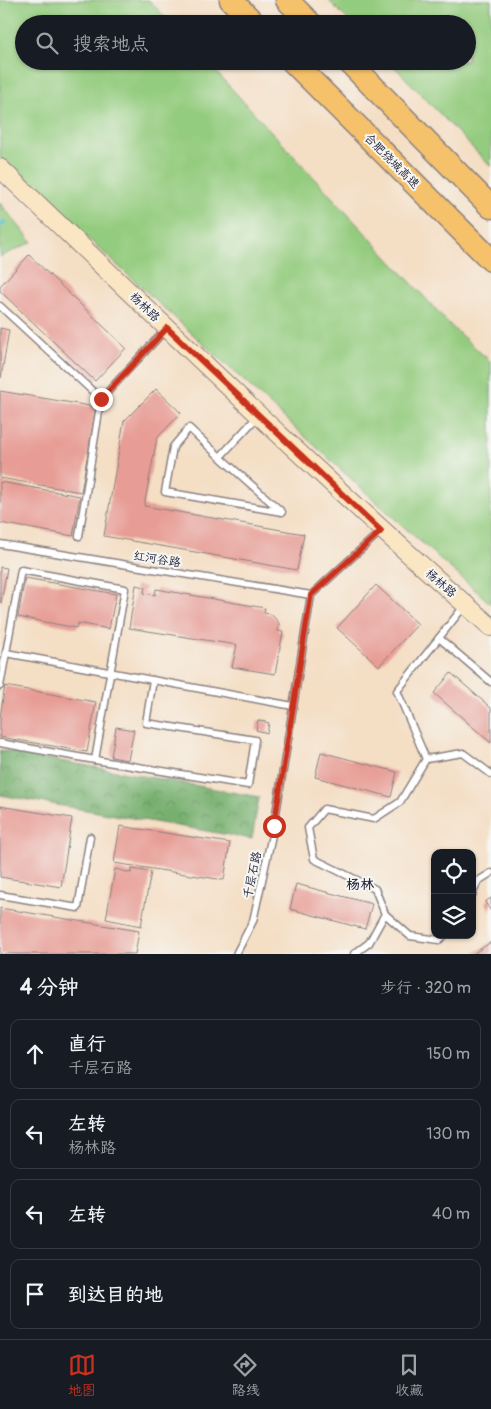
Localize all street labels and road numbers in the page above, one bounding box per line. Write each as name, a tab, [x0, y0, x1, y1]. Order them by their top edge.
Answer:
street label: 合肥绕城高速	[361, 131, 422, 192]
street label: 杨林路	[126, 289, 163, 325]
street label: 红河谷路	[132, 548, 182, 571]
street label: 杨林路	[422, 566, 459, 601]
street label: 千层石路	[240, 850, 265, 900]

